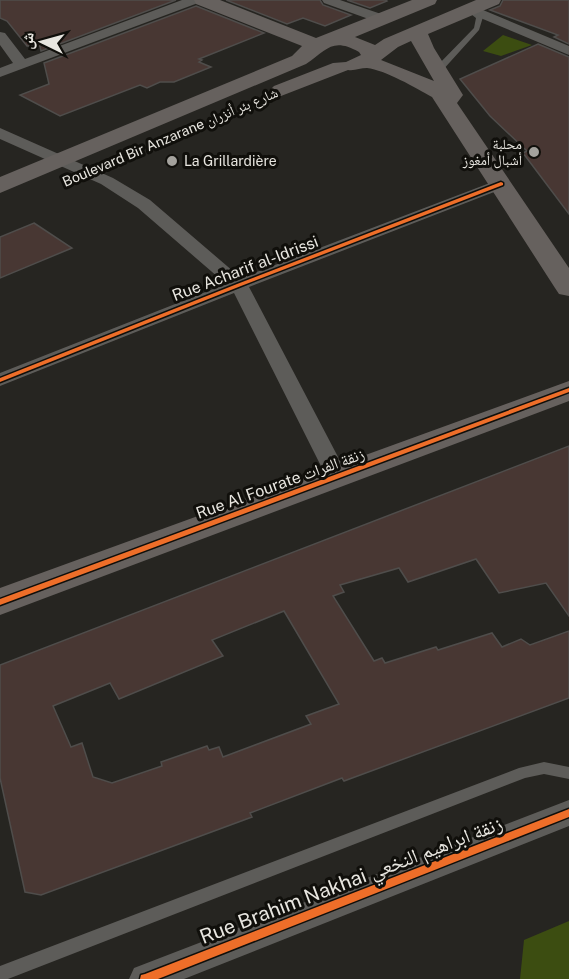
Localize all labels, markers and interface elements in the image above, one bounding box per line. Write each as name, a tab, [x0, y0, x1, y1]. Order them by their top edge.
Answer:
north arrow	[12, 12, 72, 72]
text: ش	[17, 31, 38, 50]
street label: Boulevard Bir Anzarane شارع بئر أنزران	[60, 84, 281, 192]
place label: محلبة أشبال أمغوز	[462, 136, 522, 169]
marker: محلبة أشبال أمغوز	[527, 145, 541, 159]
place label: La Grillardière	[184, 153, 277, 169]
marker: La Grillardière	[165, 154, 179, 168]
street label: Rue Acharif al-Idrissi	[169, 232, 321, 305]
street label: Rue Al Fourate زنقة الفرات	[193, 444, 367, 523]
street label: Rue Brahim Nakhai زنقة ابراهيم النخعي	[196, 811, 507, 953]

